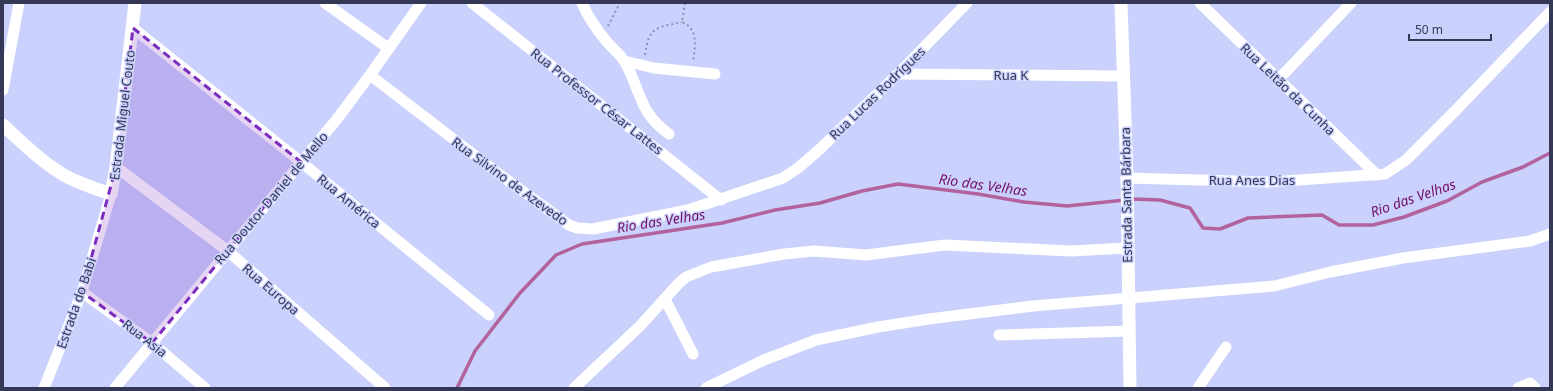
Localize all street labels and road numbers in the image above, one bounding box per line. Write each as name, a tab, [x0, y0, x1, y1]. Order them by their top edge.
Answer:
street label: Rua Leitão da Cunha	[1236, 39, 1340, 139]
street label: Rua Lucas Rodrigues	[825, 42, 929, 144]
street label: Rua Professor César Lattes	[527, 44, 667, 158]
street label: Estrada Miguel Couto	[105, 49, 139, 181]
street label: Rua K	[994, 66, 1029, 84]
street label: Estrada Santa Bárbara	[1116, 127, 1136, 263]
street label: Rua Doutor Daniel de Mello	[210, 128, 332, 268]
street label: Rua Silvino de Azevedo	[448, 133, 572, 229]
street label: Rua América	[313, 170, 385, 232]
street label: Rua Anes Dias	[1209, 171, 1295, 189]
street label: Estrada do Babi	[52, 255, 100, 351]
street label: Rua Europa	[239, 259, 303, 319]
street label: Rua Asia	[119, 315, 171, 361]

